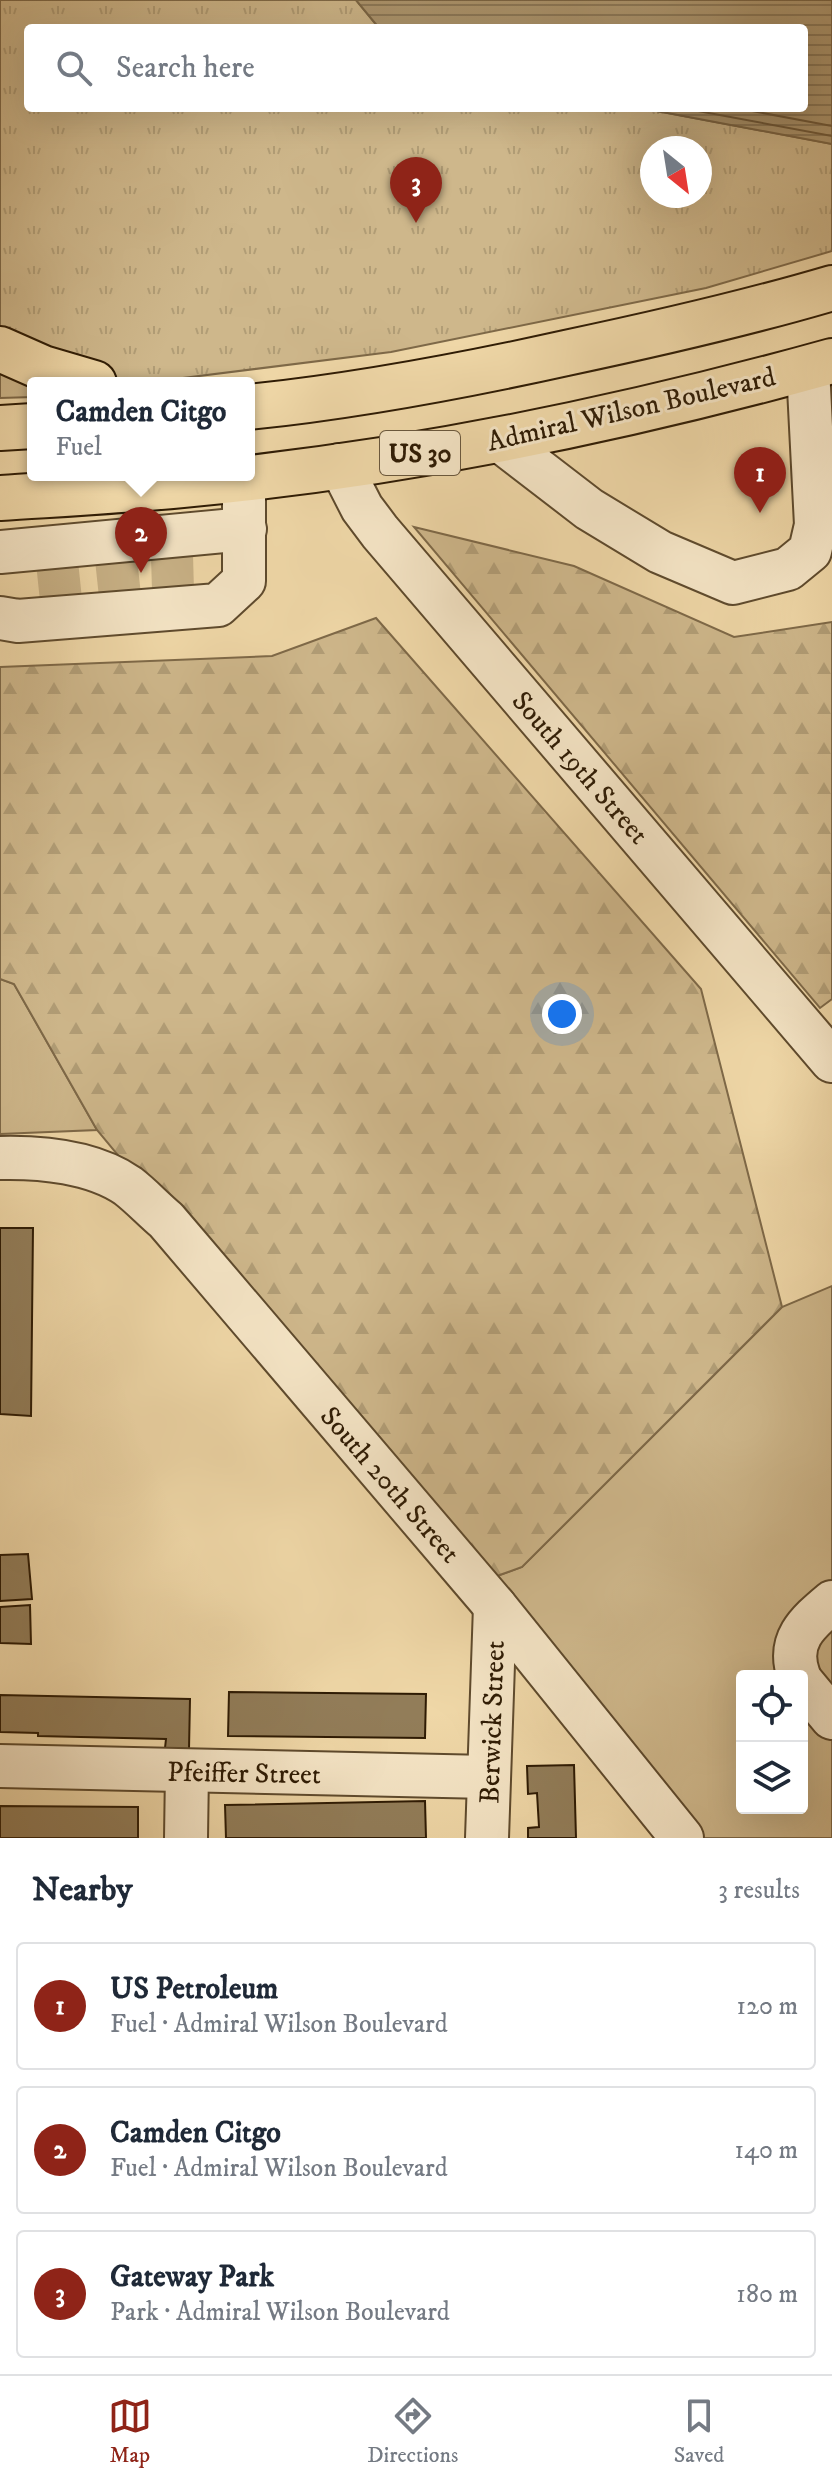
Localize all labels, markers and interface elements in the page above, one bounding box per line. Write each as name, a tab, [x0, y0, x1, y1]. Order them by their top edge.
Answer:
search box	[24, 24, 808, 112]
icon: search	[52, 46, 96, 90]
text: Search here	[116, 50, 255, 87]
north arrow	[640, 136, 712, 208]
pin: 3	[390, 157, 442, 223]
street label: Admiral Wilson Boulevard	[484, 359, 779, 460]
popup	[27, 377, 255, 481]
text: Camden Citgo	[56, 394, 226, 431]
text: Fuel	[56, 431, 102, 464]
road number: US 30	[380, 431, 460, 475]
pin: 1	[734, 447, 786, 513]
pin: 2	[115, 507, 167, 573]
street label: South 19th Street	[504, 684, 656, 852]
your location	[542, 994, 582, 1034]
street label: South 20th Street	[312, 1399, 467, 1571]
street label: Berwick Street	[472, 1640, 513, 1804]
map controls	[736, 1670, 808, 1814]
button: locate	[736, 1670, 808, 1742]
button: layers	[736, 1742, 808, 1814]
street label: Pfeiffer Street	[167, 1755, 321, 1792]
text: Nearby	[32, 1869, 133, 1911]
text: 3 results	[718, 1874, 800, 1907]
text: US Petroleum	[110, 1971, 278, 2008]
text: 1	[55, 1990, 65, 2023]
text: 120 m	[737, 1990, 798, 2023]
text: Fuel · Admiral Wilson Boulevard	[110, 2008, 448, 2041]
text: Camden Citgo	[110, 2115, 281, 2152]
text: 2	[54, 2134, 66, 2167]
text: 140 m	[734, 2134, 798, 2167]
text: Fuel · Admiral Wilson Boulevard	[110, 2152, 448, 2185]
text: Gateway Park	[110, 2259, 274, 2296]
text: 3	[55, 2278, 65, 2311]
text: 180 m	[736, 2278, 798, 2311]
text: Park · Admiral Wilson Boulevard	[110, 2296, 450, 2329]
tab: Map	[108, 2394, 152, 2469]
tab: Directions	[367, 2394, 458, 2469]
tab: Saved	[674, 2394, 724, 2469]

